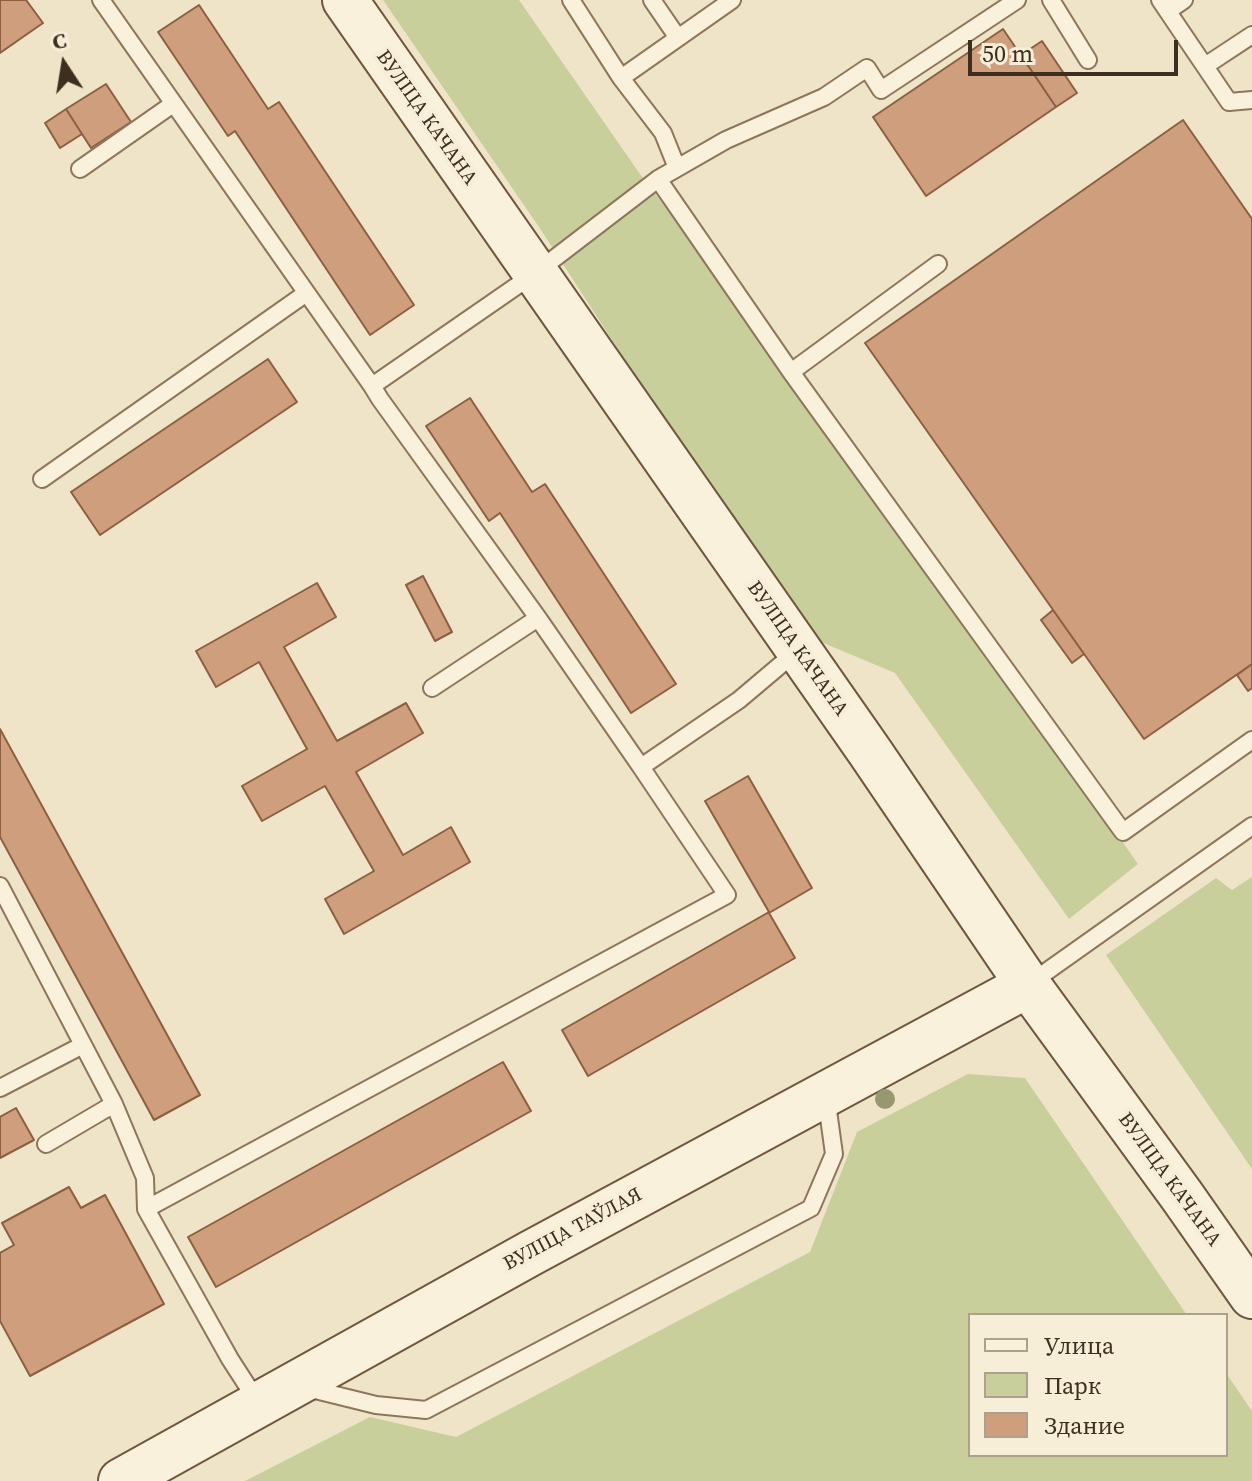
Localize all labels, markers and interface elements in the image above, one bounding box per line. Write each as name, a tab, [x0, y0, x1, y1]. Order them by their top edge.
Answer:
north arrow	[24, 24, 104, 104]
text: С	[49, 24, 69, 57]
scale bar	[972, 24, 1182, 74]
text: 50 m	[982, 37, 1033, 70]
street label: ВУЛІЦА КАЧАНА	[370, 46, 482, 190]
street label: ВУЛІЦА КАЧАНА	[741, 577, 853, 721]
street label: ВУЛІЦА КАЧАНА	[1112, 1108, 1226, 1252]
street label: ВУЛІЦА ТАЎЛАЯ	[500, 1183, 646, 1277]
legend	[968, 1313, 1228, 1457]
text: Улица	[1044, 1329, 1114, 1362]
text: Парк	[1044, 1369, 1101, 1402]
text: Здание	[1044, 1409, 1125, 1442]

